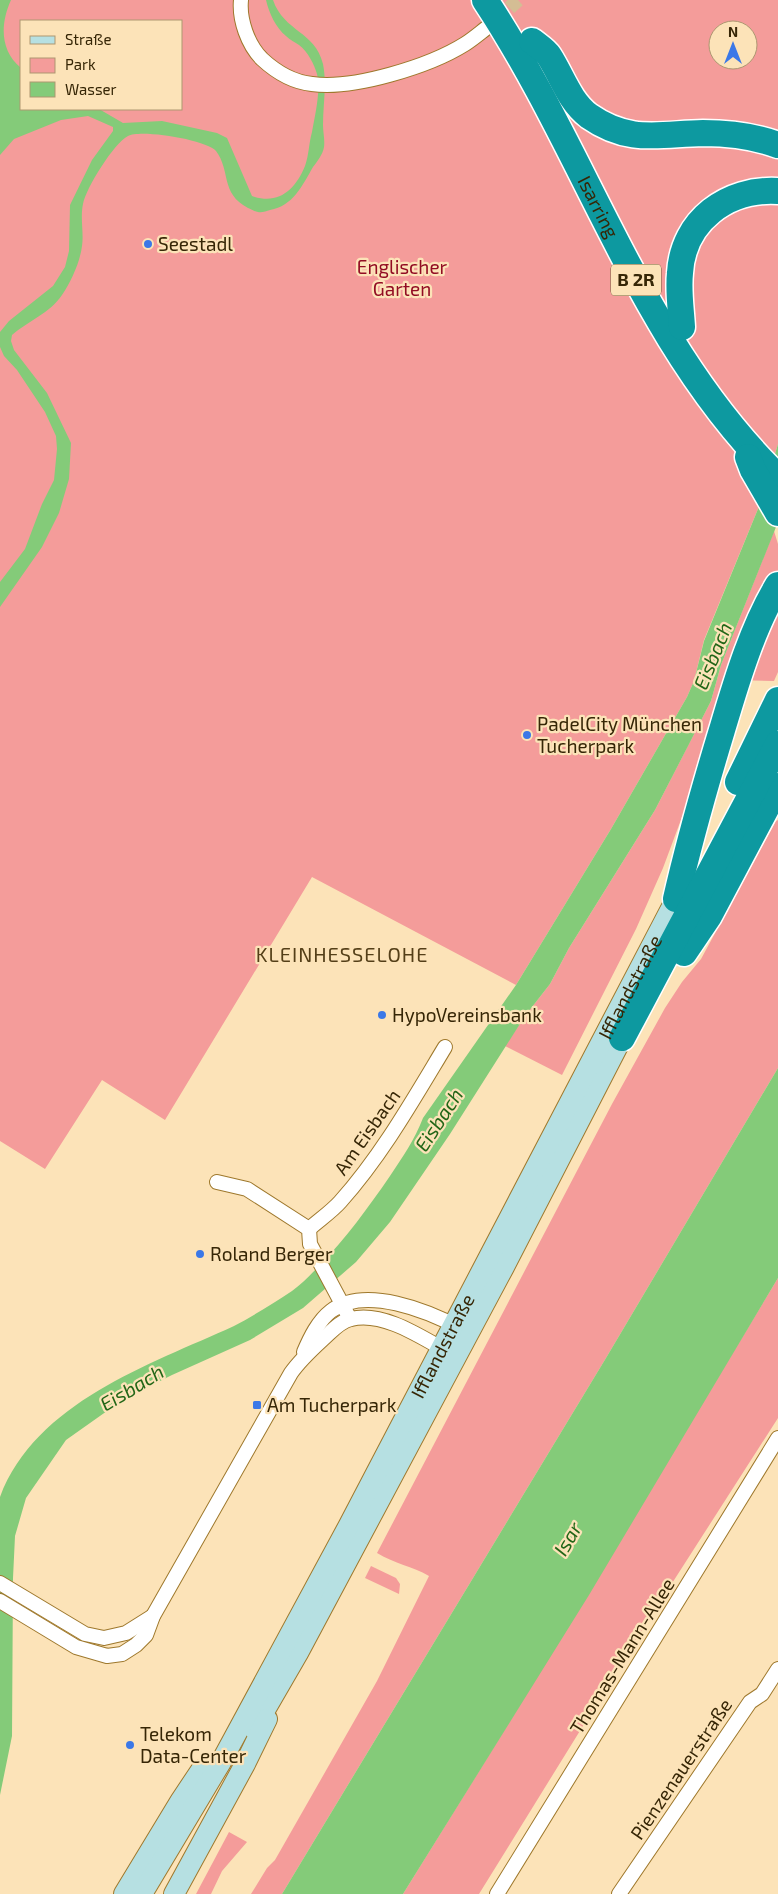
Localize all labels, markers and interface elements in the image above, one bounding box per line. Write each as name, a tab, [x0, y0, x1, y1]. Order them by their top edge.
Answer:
legend	[20, 20, 182, 110]
north arrow	[708, 20, 758, 70]
text: N	[728, 23, 738, 40]
text: Straße	[65, 30, 111, 48]
text: Park	[65, 55, 96, 73]
text: Wasser	[65, 80, 117, 98]
street label: Isarring	[573, 172, 624, 242]
place label: Seestadl	[158, 232, 233, 255]
marker: Seestadl	[142, 238, 154, 250]
park label: Englischer Garten	[357, 255, 448, 300]
road number: B 2R	[611, 264, 661, 296]
water label: Eisbach	[688, 619, 736, 693]
place label: PadelCity München Tucherpark	[537, 712, 702, 757]
marker: PadelCity München Tucherpark	[521, 729, 533, 741]
street label: Ifflandstraße	[593, 931, 666, 1043]
district label: KLEINHESSELOHE	[256, 942, 428, 966]
place label: HypoVereinsbank	[392, 1003, 542, 1026]
marker: HypoVereinsbank	[376, 1009, 388, 1021]
water label: Eisbach	[409, 1083, 467, 1156]
street label: Am Eisbach	[329, 1084, 404, 1179]
place label: Roland Berger	[210, 1242, 333, 1265]
marker: Roland Berger	[194, 1248, 206, 1260]
street label: Ifflandstraße	[405, 1290, 479, 1402]
water label: Eisbach	[95, 1359, 168, 1416]
place label: Am Tucherpark	[267, 1393, 397, 1416]
marker: Am Tucherpark	[251, 1399, 263, 1411]
water label: Isar	[548, 1517, 587, 1560]
street label: Thomas-Mann-Allee	[564, 1574, 679, 1738]
street label: Pienzenauerstraße	[625, 1694, 736, 1844]
place label: Telekom Data-Center	[140, 1722, 247, 1767]
marker: Telekom Data-Center	[124, 1739, 136, 1751]

